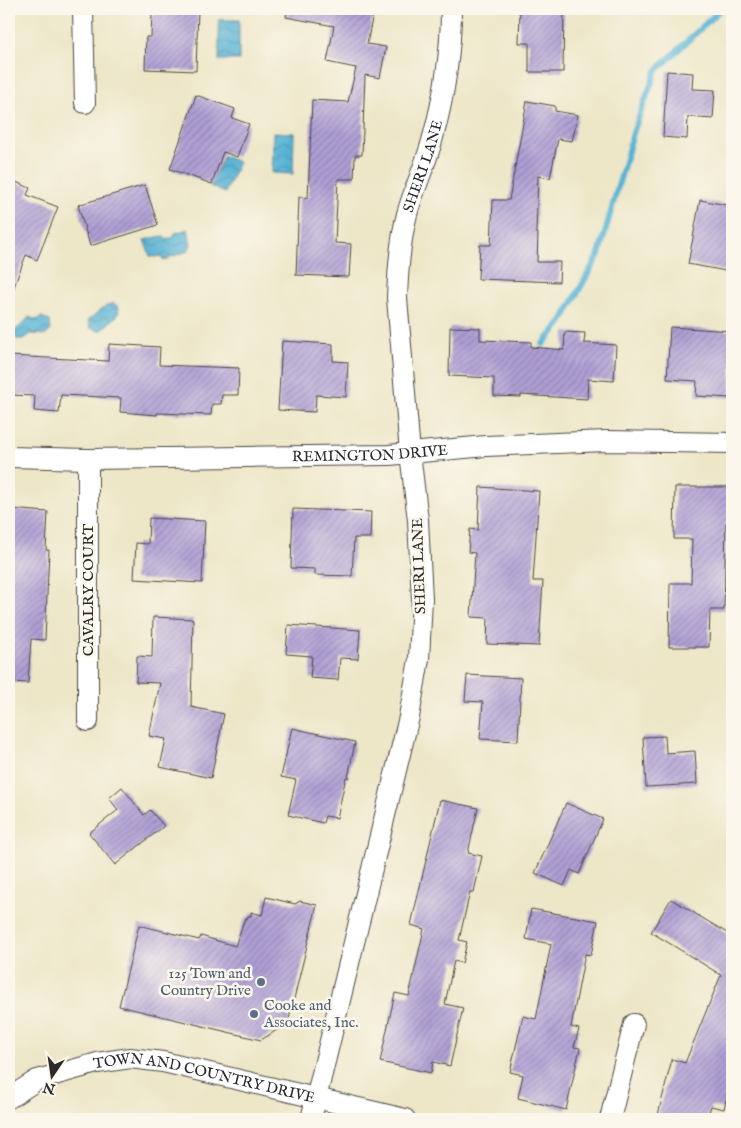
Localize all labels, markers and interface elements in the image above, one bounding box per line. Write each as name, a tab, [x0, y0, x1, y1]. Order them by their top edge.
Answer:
street label: SHERI LANE	[399, 118, 447, 215]
street label: REMINGTON DRIVE	[292, 440, 449, 466]
street label: SHERI LANE	[408, 518, 430, 614]
street label: CAVALRY COURT	[79, 524, 98, 656]
place label: 125 Town and Country Drive	[160, 964, 252, 1000]
marker: 125 Town and Country Drive	[255, 976, 267, 988]
place label: Cooke and Associates, Inc.	[263, 996, 358, 1032]
marker: Cooke and Associates, Inc.	[248, 1008, 260, 1020]
street label: TOWN AND COUNTRY DRIVE	[92, 1048, 317, 1107]
north arrow	[28, 1050, 78, 1100]
text: N	[41, 1078, 58, 1098]

